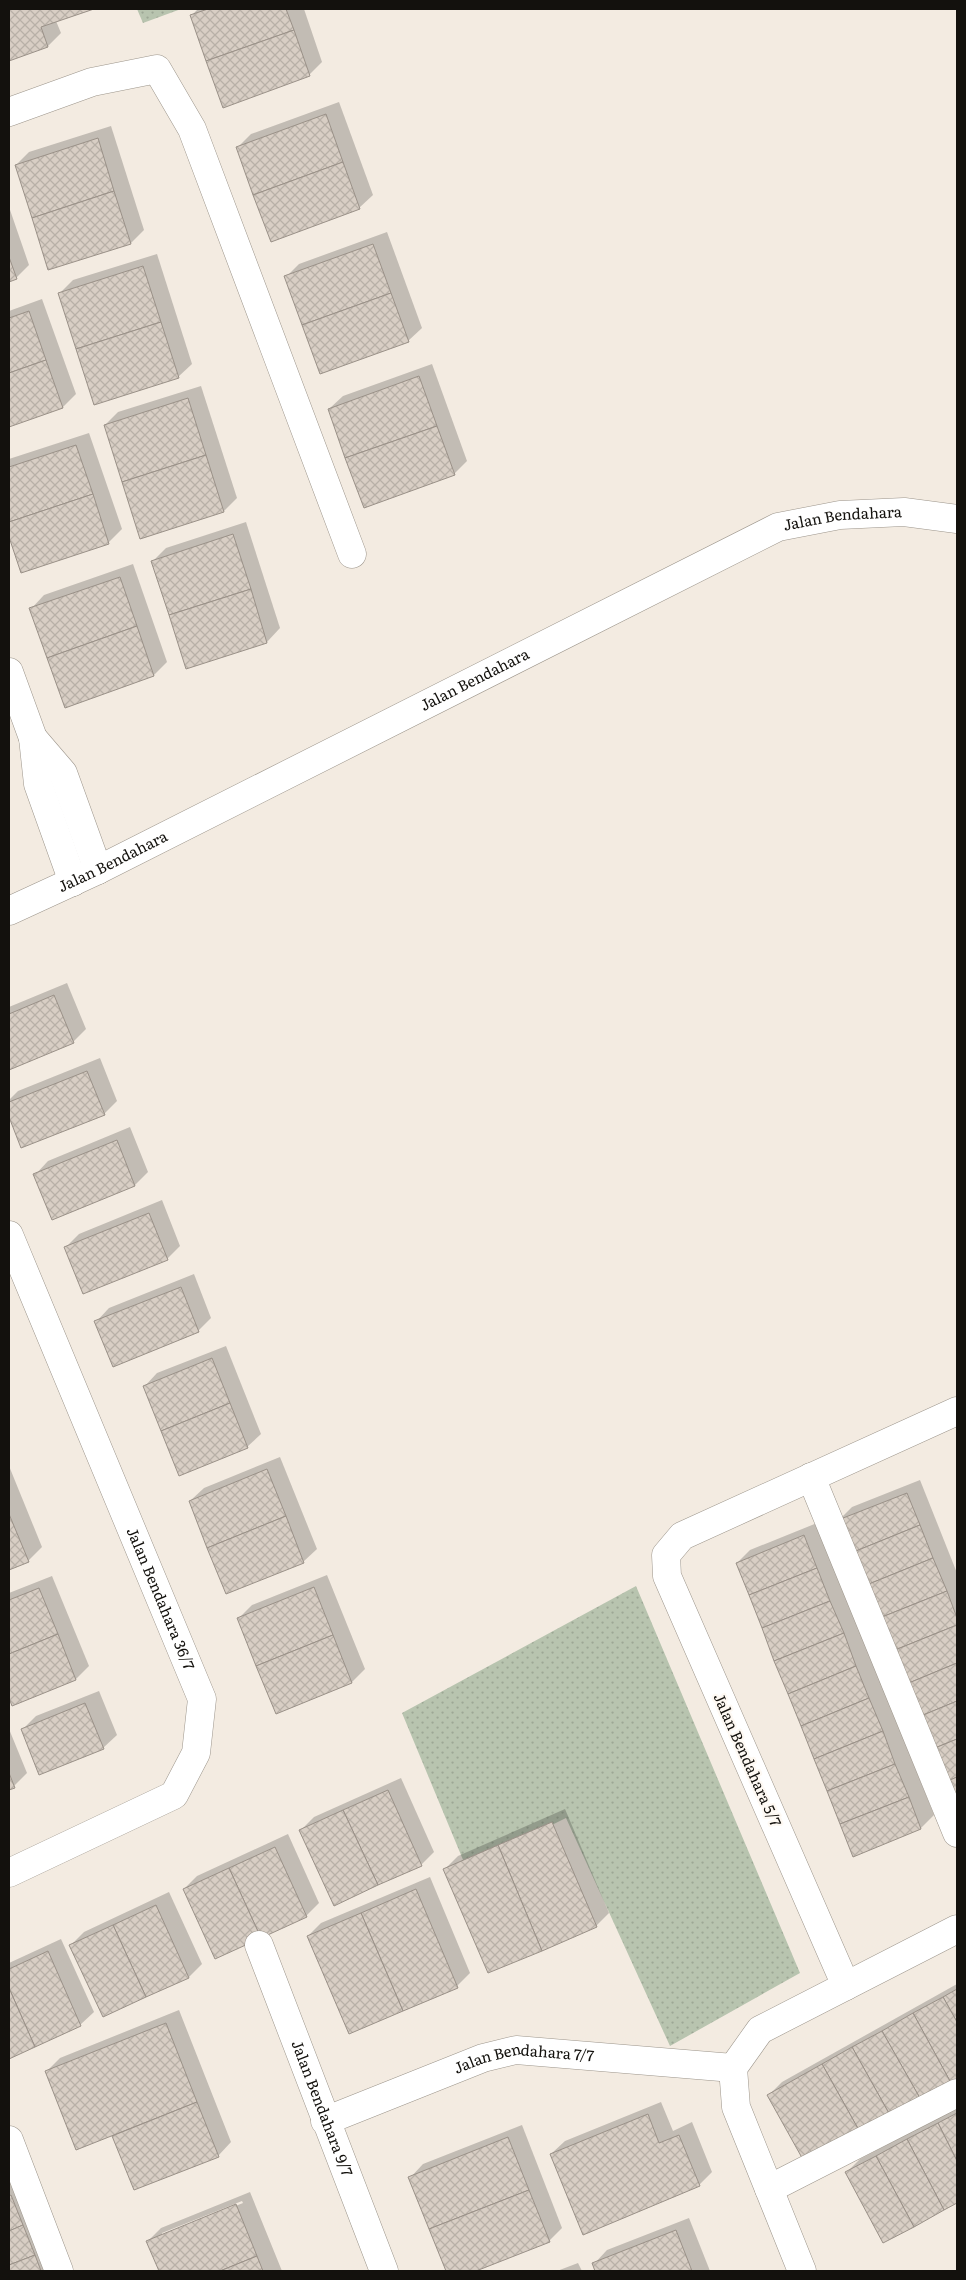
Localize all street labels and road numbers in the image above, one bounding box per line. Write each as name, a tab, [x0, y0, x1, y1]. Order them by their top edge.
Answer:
street label: Jalan Bendahara	[781, 499, 903, 536]
street label: Jalan Bendahara	[416, 641, 533, 716]
street label: Jalan Bendahara	[54, 823, 172, 897]
street label: Jalan Bendahara 36/7	[122, 1523, 202, 1674]
street label: Jalan Bendahara 5/7	[709, 1689, 788, 1830]
street label: Jalan Bendahara 9/7	[286, 2036, 360, 2180]
street label: Jalan Bendahara 7/7	[450, 2036, 595, 2079]

